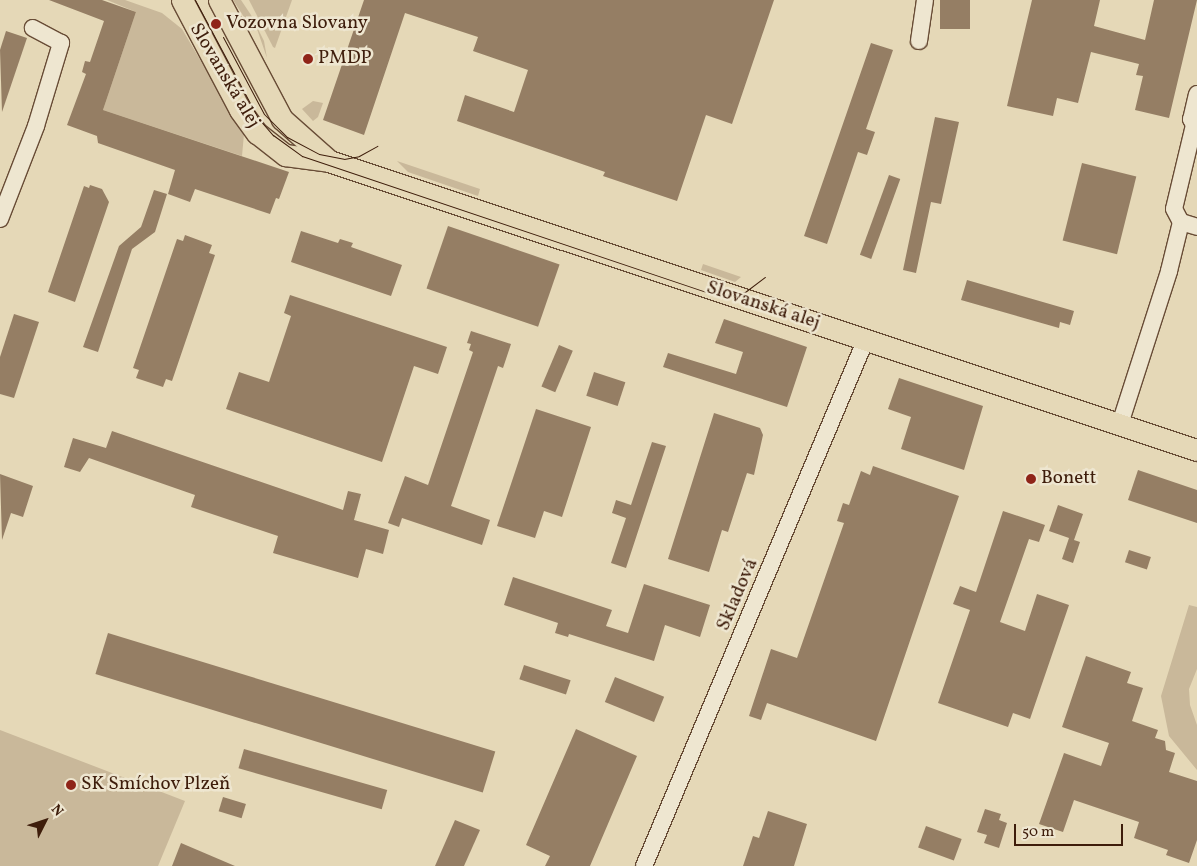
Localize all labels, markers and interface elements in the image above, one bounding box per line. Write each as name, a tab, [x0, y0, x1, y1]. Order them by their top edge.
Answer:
place label: Vozovna Slovany	[226, 13, 368, 35]
marker: Vozovna Slovany	[210, 18, 222, 30]
street label: Slovanská alej	[184, 19, 264, 133]
place label: PMDP	[318, 48, 372, 70]
marker: PMDP	[302, 53, 314, 65]
street label: Slovanská alej	[703, 277, 823, 335]
place label: Bonett	[1041, 468, 1096, 490]
marker: Bonett	[1025, 473, 1037, 485]
street label: Skladová	[713, 556, 763, 634]
place label: SK Smíchov Plzeň	[81, 774, 231, 796]
marker: SK Smíchov Plzeň	[65, 779, 77, 791]
north arrow	[20, 796, 70, 846]
text: N	[46, 801, 67, 821]
scale bar	[1017, 814, 1126, 846]
text: 50 m	[1022, 822, 1054, 843]

